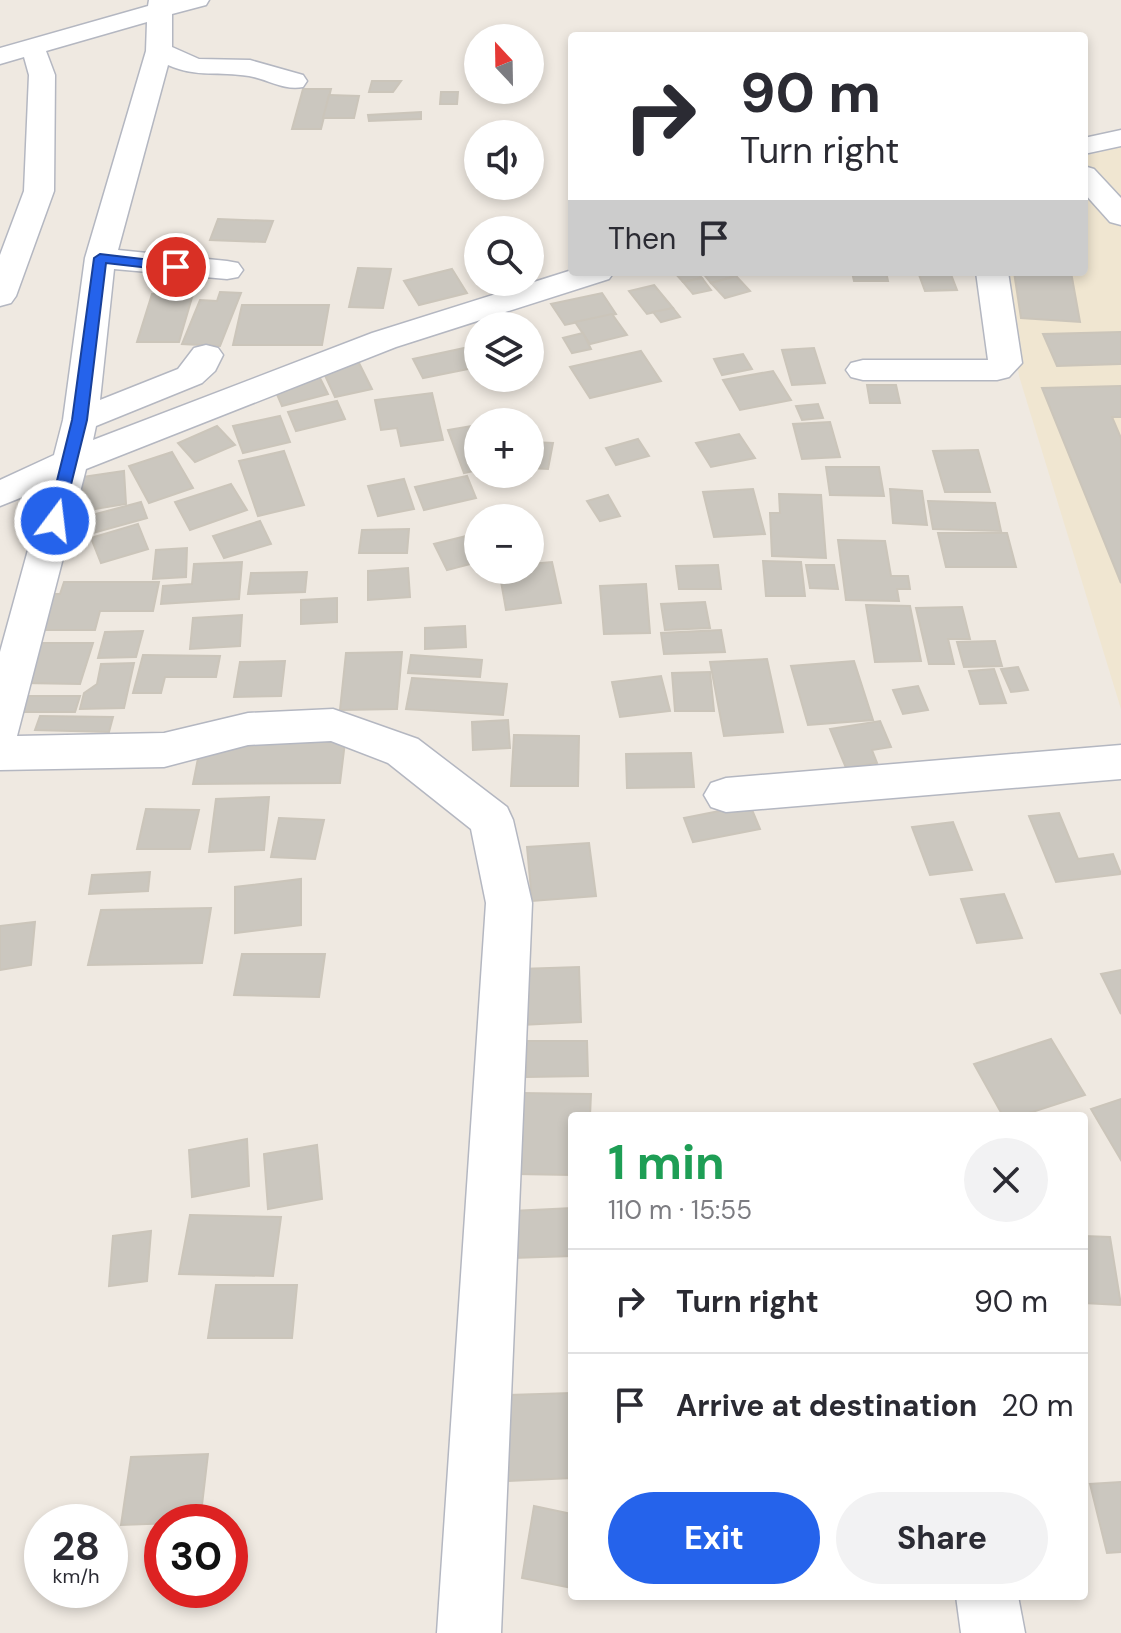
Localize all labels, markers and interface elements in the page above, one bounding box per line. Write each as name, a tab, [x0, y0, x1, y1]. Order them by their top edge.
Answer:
north arrow	[464, 24, 544, 104]
map controls	[464, 24, 544, 584]
text: 90 m	[740, 56, 881, 129]
icon: right	[608, 64, 712, 168]
button: sound	[464, 120, 544, 200]
text: Turn right	[740, 127, 899, 174]
button: search	[464, 216, 544, 296]
icon: arrive	[692, 216, 736, 260]
text: Then	[608, 219, 676, 258]
pin	[142, 233, 210, 301]
icon: arrive	[154, 245, 198, 289]
button: layers	[464, 312, 544, 392]
button: +	[464, 408, 544, 488]
position arrow	[13, 479, 97, 563]
button: −	[464, 504, 544, 584]
text: 1 min	[608, 1131, 725, 1194]
button: close	[964, 1138, 1048, 1222]
text: 110 m · 15:55	[608, 1193, 752, 1227]
icon: right	[608, 1279, 652, 1323]
text: Turn right	[676, 1282, 819, 1321]
text: 90 m	[974, 1282, 1048, 1321]
icon: arrive	[608, 1383, 652, 1427]
text: Arrive at destination	[676, 1386, 977, 1425]
text: 20 m	[1001, 1386, 1073, 1425]
button: Exit	[608, 1492, 820, 1584]
button: Share	[836, 1492, 1048, 1584]
speed limit sign: 30	[144, 1504, 248, 1608]
text: 28	[52, 1520, 100, 1572]
text: km/h	[52, 1563, 100, 1589]

